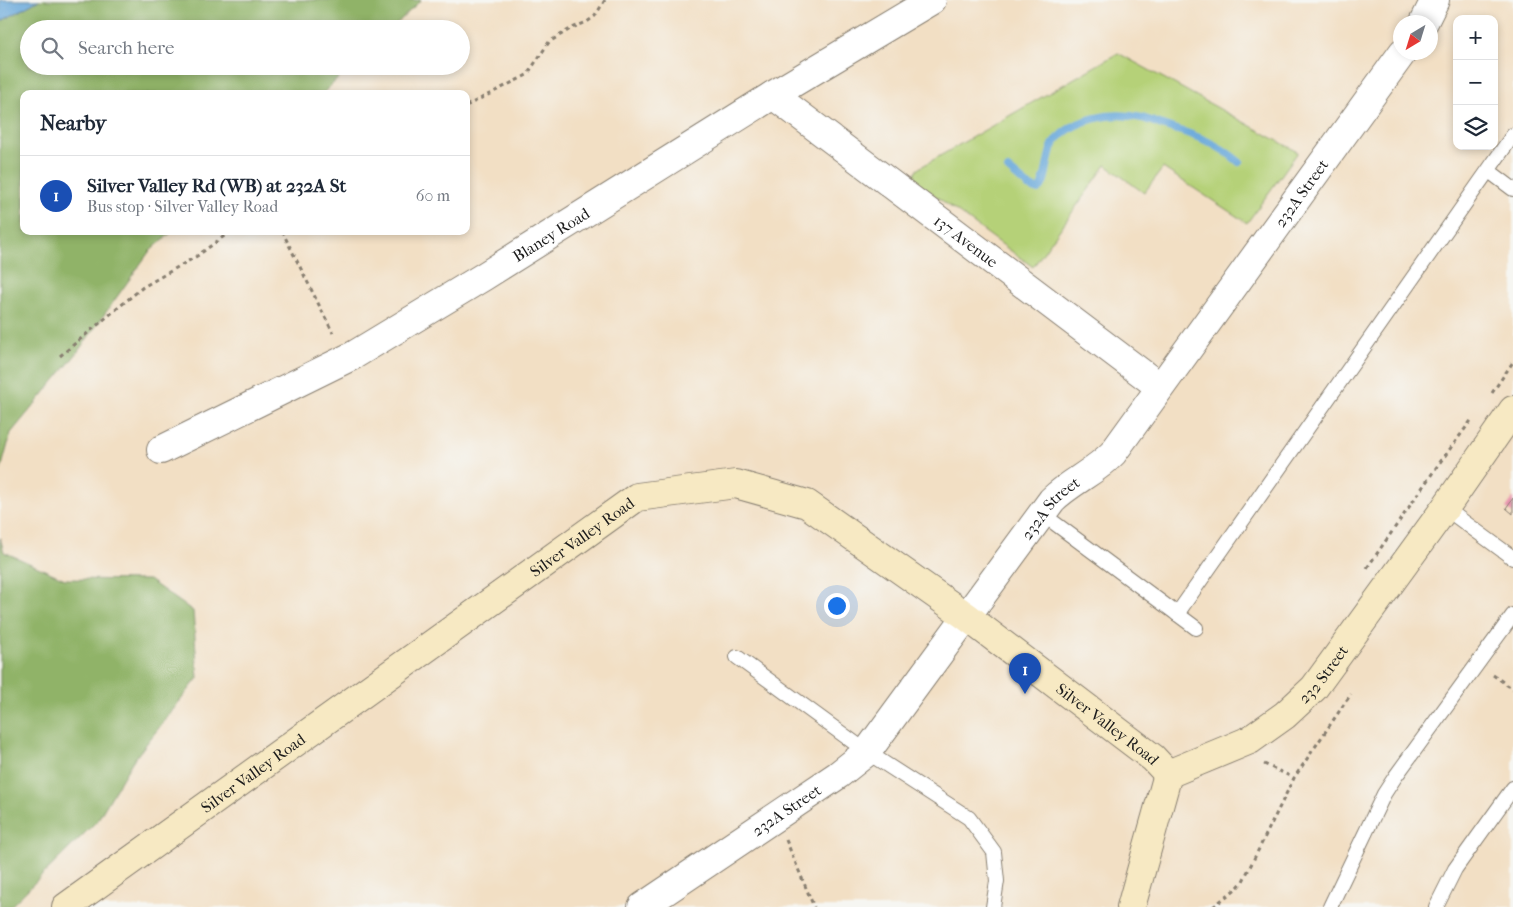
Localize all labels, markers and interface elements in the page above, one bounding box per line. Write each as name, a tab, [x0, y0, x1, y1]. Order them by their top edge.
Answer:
north arrow	[1393, 15, 1438, 60]
map controls	[1453, 15, 1498, 150]
button: +	[1453, 15, 1498, 60]
search box	[20, 20, 470, 75]
icon: search	[38, 34, 66, 62]
text: Search here	[78, 37, 174, 59]
button: −	[1453, 60, 1498, 105]
button: layers	[1453, 105, 1498, 150]
text: Nearby	[40, 111, 106, 135]
street label: 232A Street	[1270, 155, 1332, 231]
text: Silver Valley Rd (WB) at 232A St	[87, 175, 346, 197]
text: 1	[53, 186, 59, 205]
text: 60 m	[416, 186, 450, 205]
text: Bus stop · Silver Valley Road	[87, 197, 278, 216]
street label: Blaney Road	[509, 203, 593, 266]
street label: 137 Avenue	[930, 211, 1002, 271]
street label: 232A Street	[1017, 472, 1083, 543]
street label: Silver Valley Road	[526, 493, 638, 580]
your location	[824, 593, 850, 619]
street label: 232 Street	[1295, 641, 1352, 707]
pin: 1	[1009, 653, 1041, 694]
street label: Silver Valley Road	[1053, 679, 1164, 768]
street label: Silver Valley Road	[197, 729, 309, 817]
street label: 232A Street	[748, 780, 825, 840]

